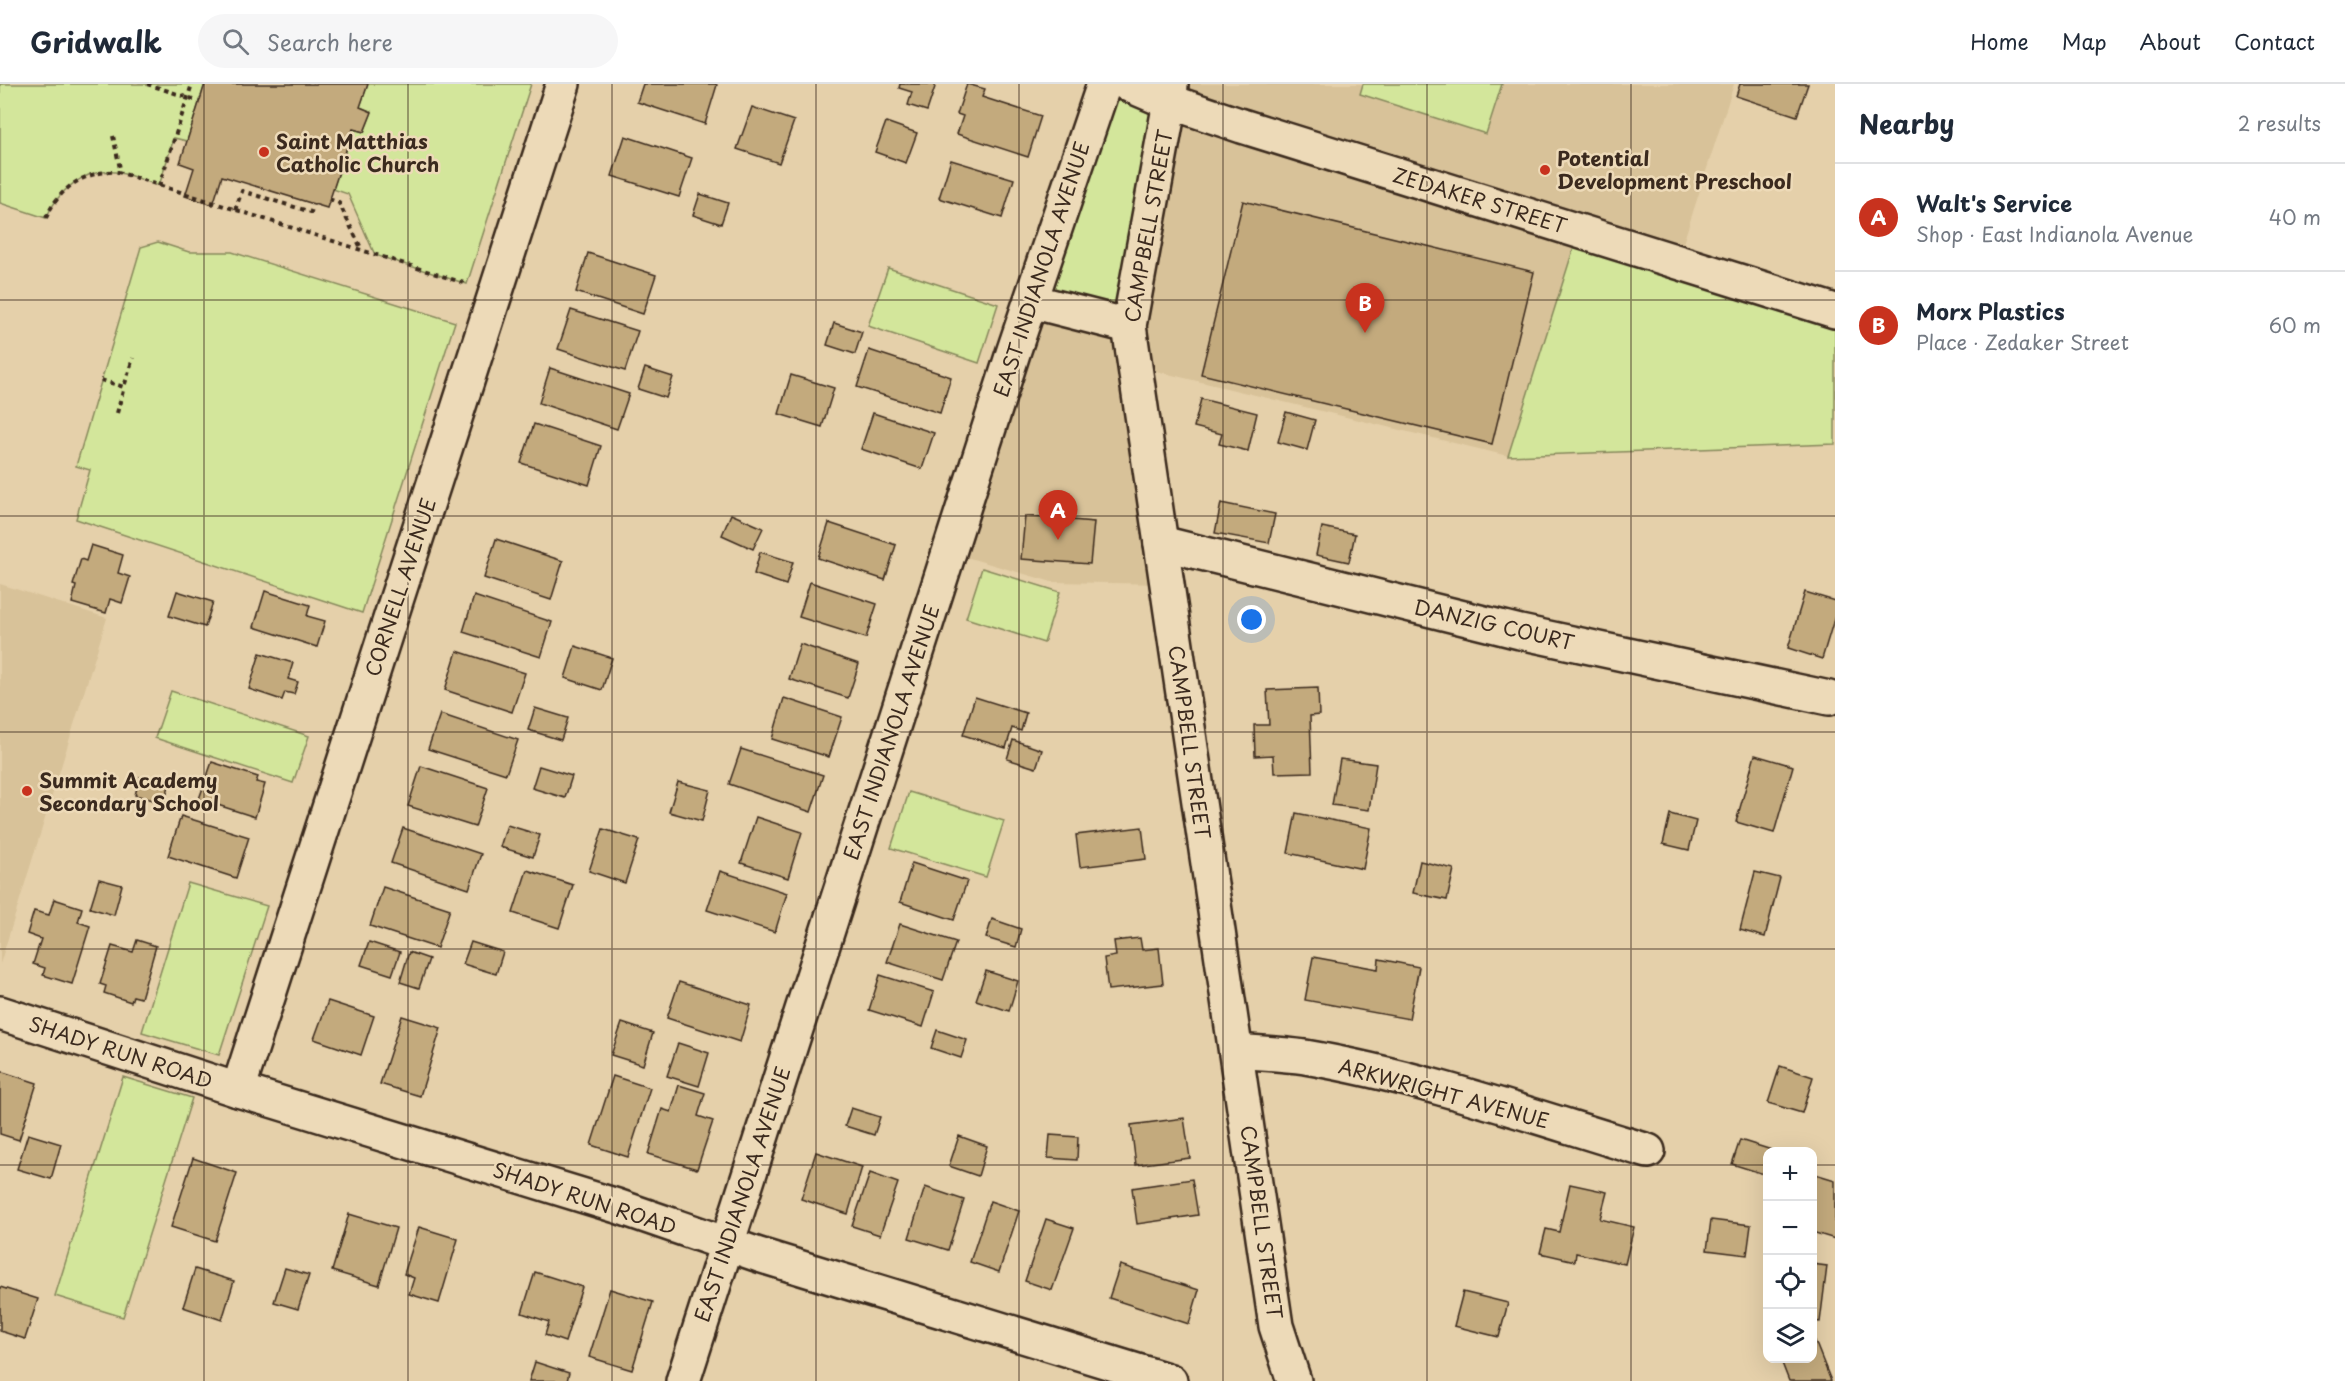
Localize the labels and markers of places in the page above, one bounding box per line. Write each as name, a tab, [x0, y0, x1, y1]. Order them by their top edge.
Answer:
place label: Saint Matthias Catholic Church	[276, 126, 439, 179]
place label: Potential Development Preschool	[1557, 143, 1792, 196]
marker: Saint Matthias Catholic Church	[257, 145, 271, 159]
marker: Potential Development Preschool	[1538, 163, 1552, 177]
pin: B	[1346, 284, 1384, 333]
pin: A	[1038, 490, 1078, 540]
place label: Summit Academy Secondary School	[39, 765, 219, 818]
marker: Summit Academy Secondary School	[20, 784, 34, 798]

